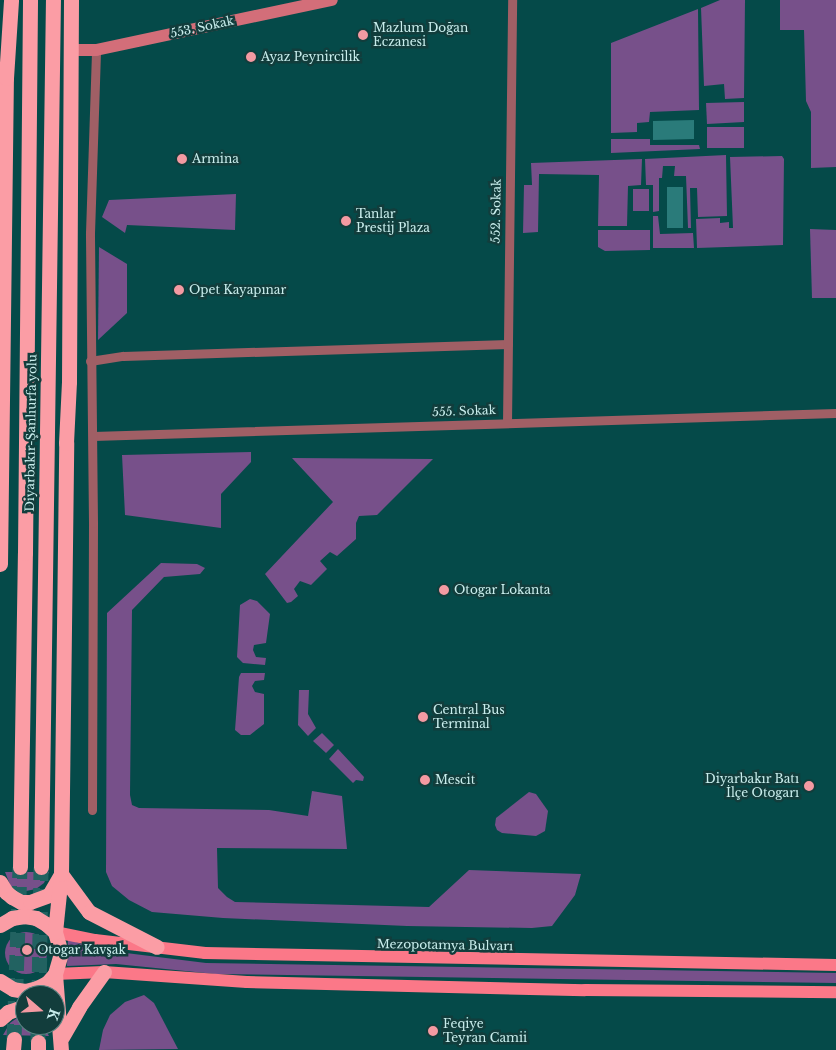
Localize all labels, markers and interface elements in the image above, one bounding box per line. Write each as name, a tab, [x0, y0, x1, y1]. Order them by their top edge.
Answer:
street label: 553. Sokak	[169, 13, 235, 41]
place label: Mazlum Doğan Eczanesi	[373, 21, 468, 49]
marker: Mazlum Doğan Eczanesi	[357, 29, 369, 41]
place label: Ayaz Peynircilik	[261, 50, 360, 64]
marker: Ayaz Peynircilik	[245, 51, 257, 63]
place label: Armina	[192, 152, 239, 166]
marker: Armina	[176, 153, 188, 165]
street label: 552. Sokak	[488, 179, 504, 243]
place label: Tanlar Prestij Plaza	[356, 207, 430, 235]
marker: Tanlar Prestij Plaza	[340, 215, 352, 227]
place label: Opet Kayapınar	[189, 283, 286, 297]
marker: Opet Kayapınar	[173, 284, 185, 296]
street label: Diyarbakır-Şanlıurfa yolu	[22, 354, 40, 512]
street label: 555. Sokak	[432, 403, 496, 419]
place label: Otogar Lokanta	[454, 583, 551, 597]
marker: Otogar Lokanta	[438, 584, 450, 596]
place label: Central Bus Terminal	[433, 703, 505, 731]
marker: Central Bus Terminal	[417, 711, 429, 723]
place label: Diyarbakır Batı İlçe Otogarı	[705, 772, 799, 800]
place label: Mescit	[435, 773, 475, 787]
marker: Mescit	[419, 774, 431, 786]
marker: Diyarbakır Batı İlçe Otogarı	[803, 780, 815, 792]
street label: Mezopotamya Bulvarı	[377, 937, 513, 953]
place label: Otogar Kavşak	[37, 943, 126, 957]
marker: Otogar Kavşak	[21, 944, 33, 956]
north arrow	[15, 985, 65, 1035]
text: K	[43, 1006, 64, 1023]
place label: Feqiye Teyran Camii	[443, 1017, 527, 1045]
marker: Feqiye Teyran Camii	[427, 1025, 439, 1037]

